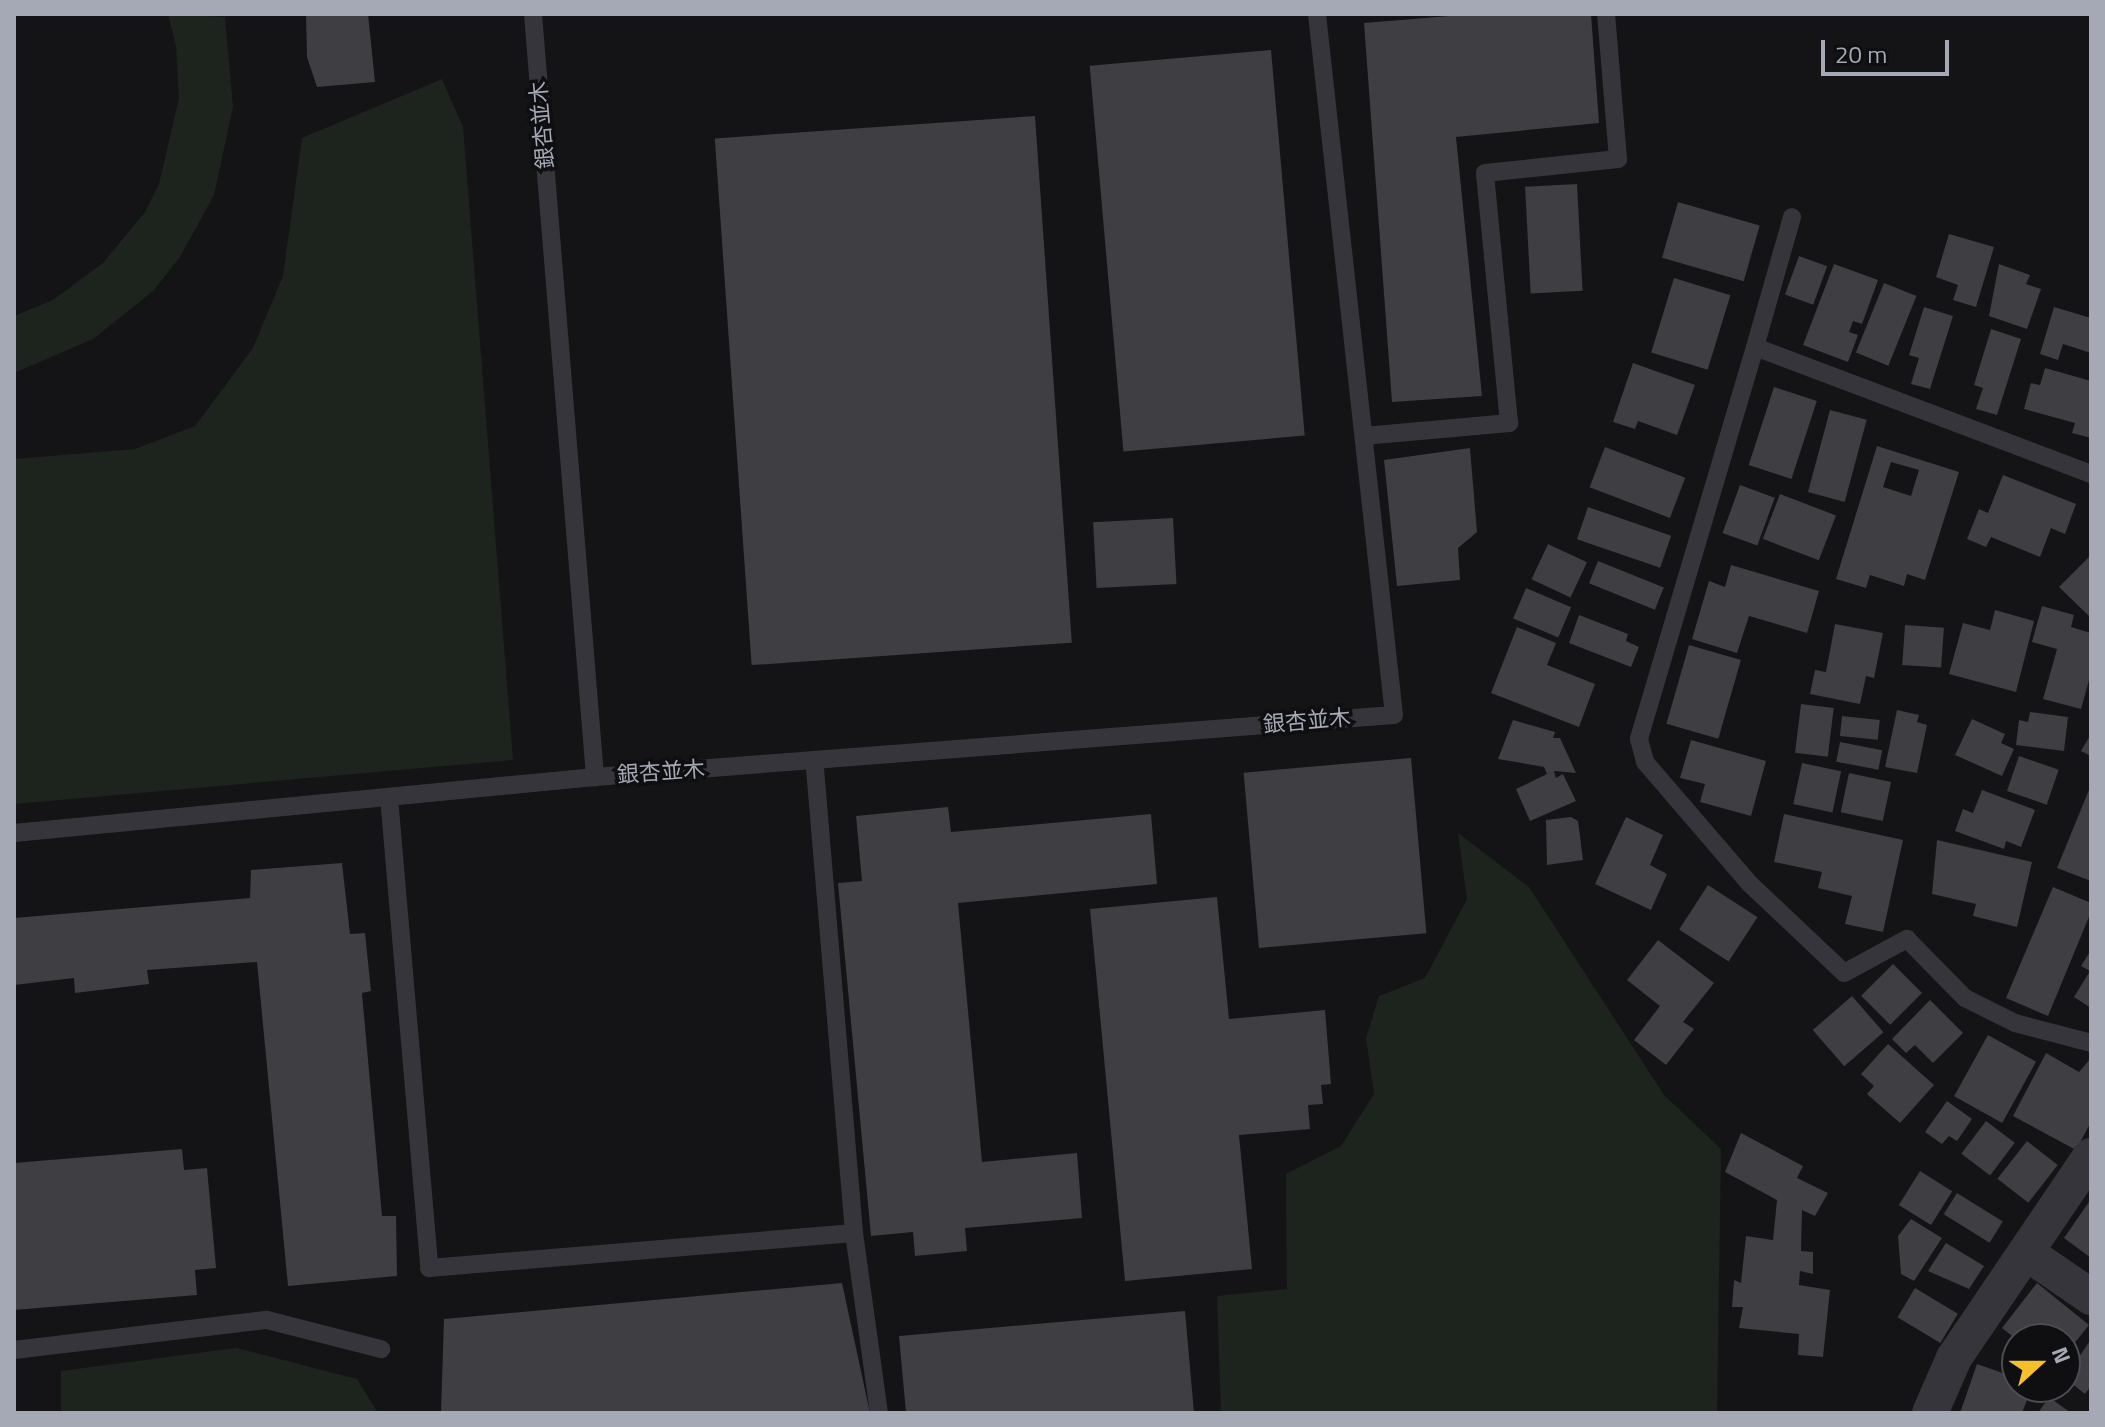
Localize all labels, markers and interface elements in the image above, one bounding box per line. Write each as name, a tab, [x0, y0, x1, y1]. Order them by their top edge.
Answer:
scale bar	[1825, 24, 1953, 74]
text: 20 m	[1835, 36, 1887, 72]
street label: 銀杏並木	[525, 80, 559, 170]
street label: 銀杏並木	[1262, 704, 1352, 738]
street label: 銀杏並木	[616, 756, 706, 788]
north arrow	[2001, 1323, 2081, 1403]
text: N	[2043, 1342, 2080, 1368]

